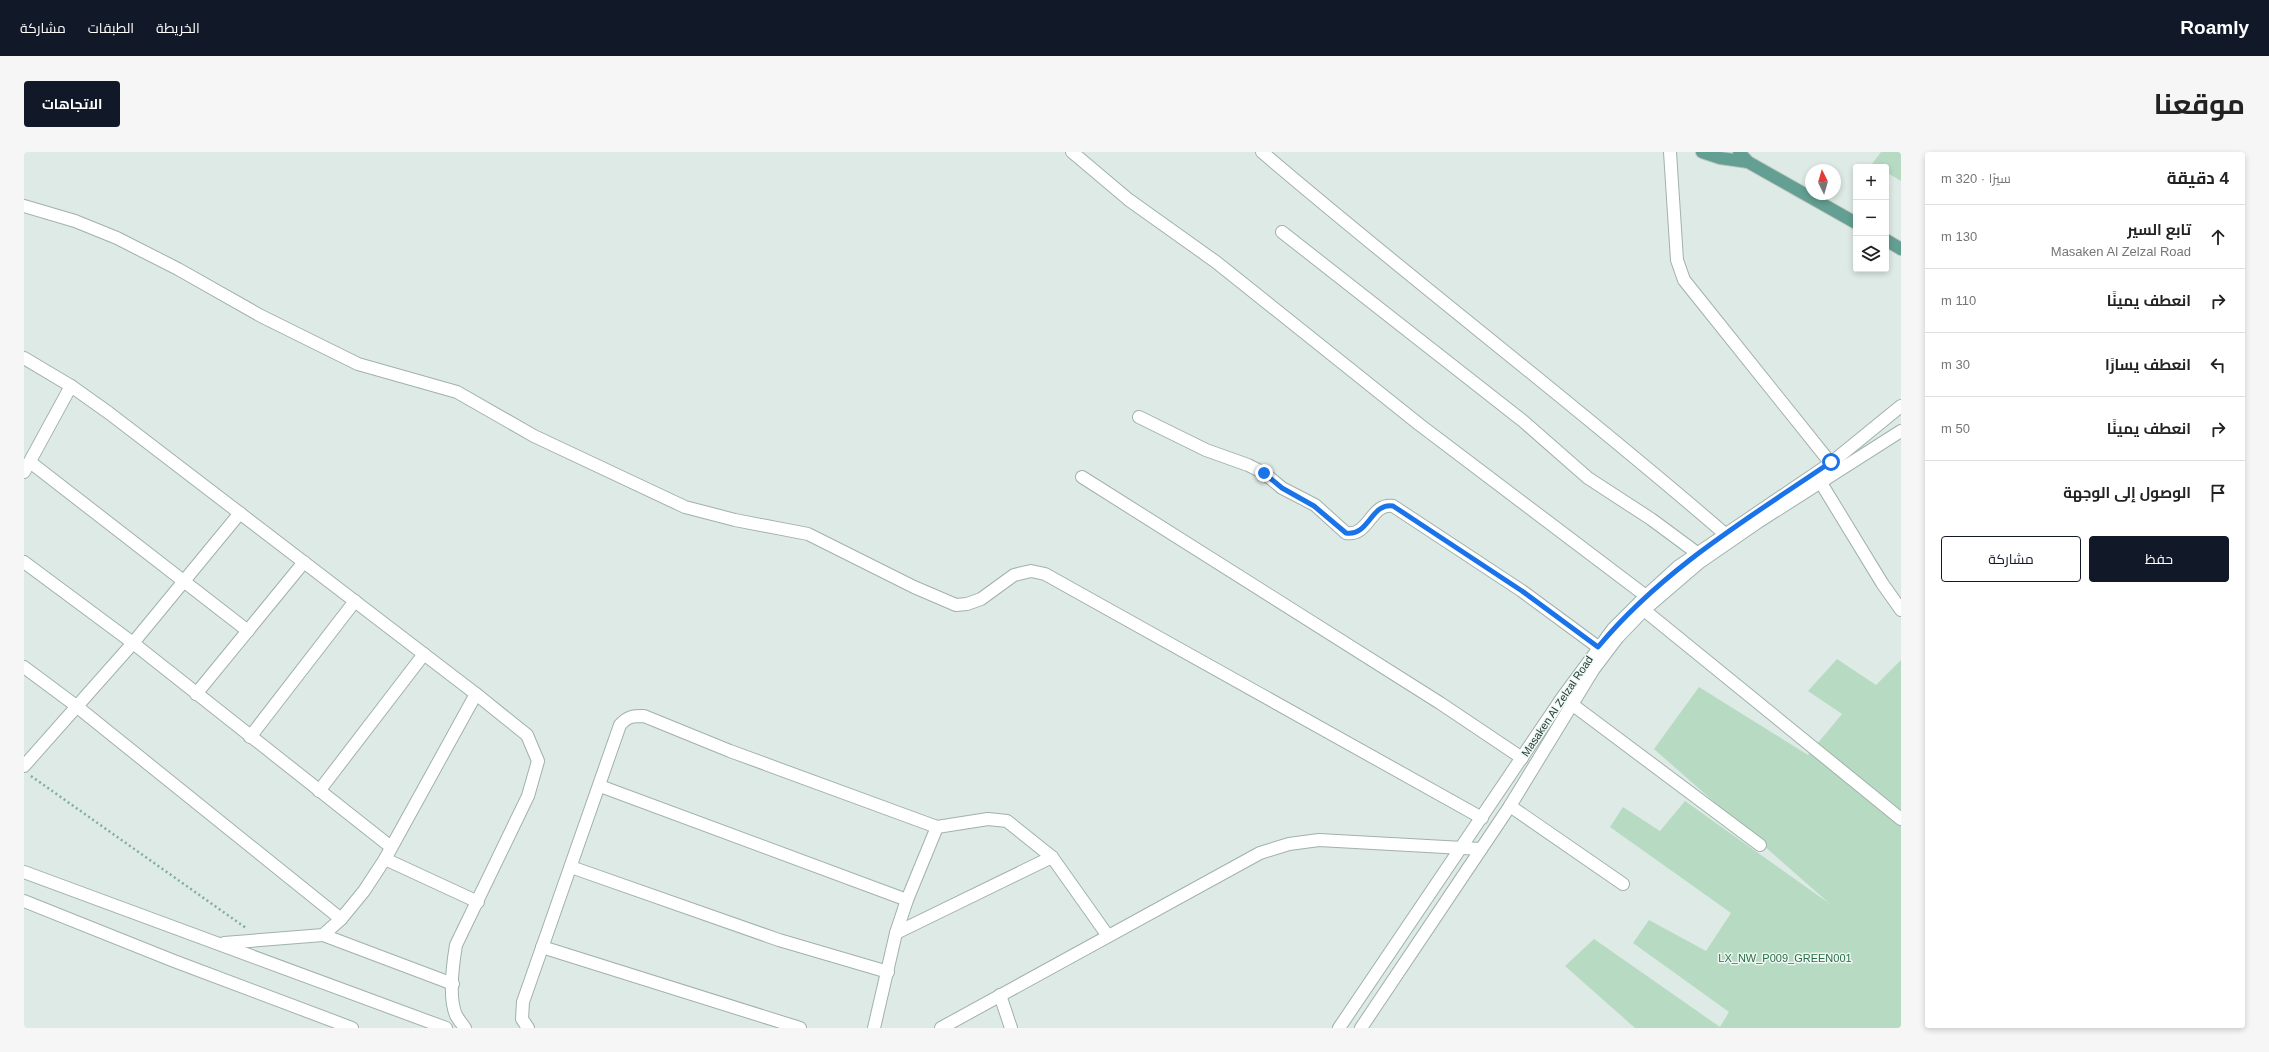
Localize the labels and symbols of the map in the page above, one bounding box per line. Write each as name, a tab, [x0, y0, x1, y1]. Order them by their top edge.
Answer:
north arrow	[1805, 164, 1841, 200]
route start	[1822, 453, 1840, 471]
route end	[1255, 464, 1273, 482]
street label: Masaken Al Zelzal Road	[1519, 653, 1595, 759]
park label: LX_NW_P009_GREEN001	[1718, 952, 1852, 964]

